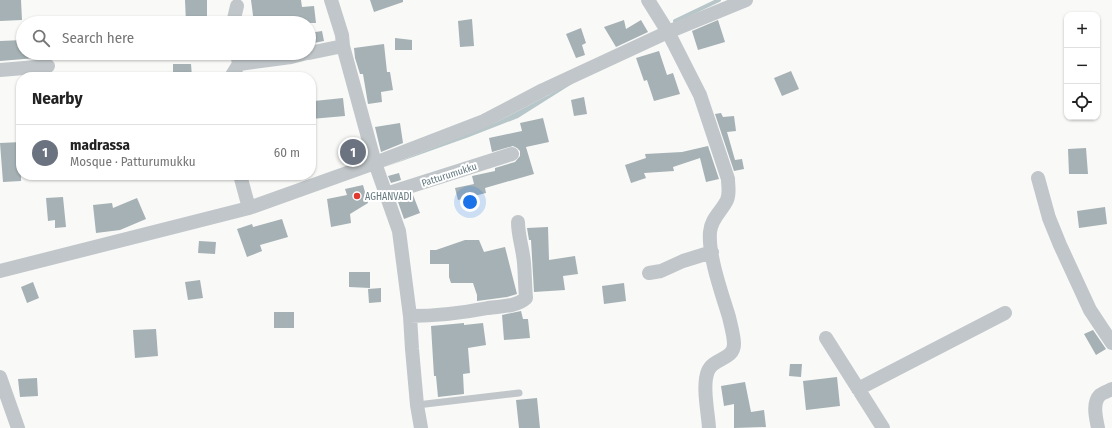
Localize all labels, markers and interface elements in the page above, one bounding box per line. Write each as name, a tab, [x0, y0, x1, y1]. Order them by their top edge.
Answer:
map controls	[1064, 12, 1100, 120]
button: +	[1064, 12, 1100, 48]
search box	[16, 16, 316, 60]
icon: search	[30, 27, 52, 49]
text: Search here	[62, 29, 134, 47]
button: −	[1064, 48, 1100, 84]
button: locate	[1064, 84, 1100, 120]
text: Nearby	[32, 88, 83, 109]
text: madrassa	[70, 136, 130, 154]
pin: 1	[340, 137, 366, 167]
text: 1	[42, 145, 48, 160]
text: 60 m	[274, 145, 300, 160]
text: Mosque · Patturumukku	[70, 154, 195, 169]
street label: Patturumukku	[420, 160, 479, 190]
marker: AGHANVADI	[352, 191, 362, 201]
place label: AGHANVADI	[365, 191, 412, 203]
your location	[460, 192, 480, 212]

